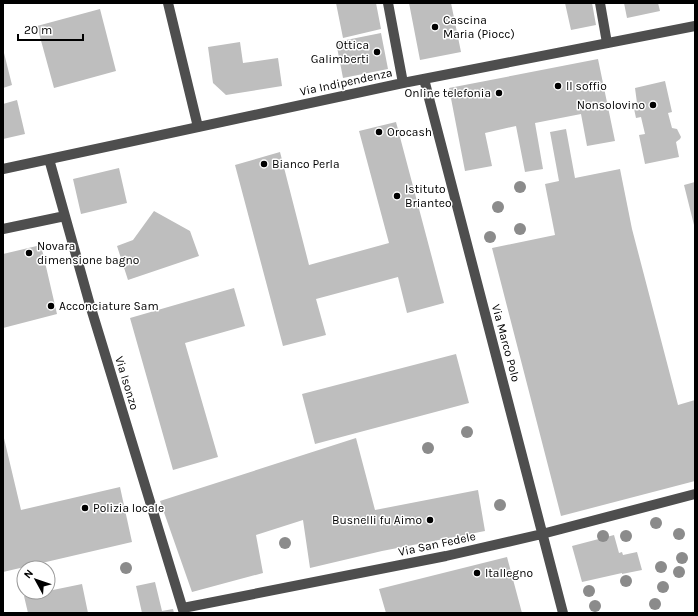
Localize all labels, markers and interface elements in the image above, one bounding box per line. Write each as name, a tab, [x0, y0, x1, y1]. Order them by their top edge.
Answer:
place label: Cascina Maria (Piocc)	[443, 13, 515, 41]
scale bar	[18, 16, 83, 42]
marker: Cascina Maria (Piocc)	[430, 22, 440, 32]
text: 20 m	[24, 23, 52, 37]
place label: Ottica Galimberti	[311, 38, 369, 66]
marker: Ottica Galimberti	[372, 47, 382, 57]
street label: Via Indipendenza	[298, 65, 394, 99]
place label: Il soffio	[566, 79, 607, 93]
marker: Il soffio	[553, 81, 563, 91]
place label: Online telefonia	[405, 86, 491, 100]
marker: Online telefonia	[494, 88, 504, 98]
place label: Nonsolovino	[577, 98, 645, 112]
marker: Nonsolovino	[648, 100, 658, 110]
place label: Orocash	[387, 125, 432, 139]
marker: Orocash	[374, 127, 384, 137]
place label: Bianco Perla	[272, 157, 340, 171]
marker: Bianco Perla	[259, 159, 269, 169]
place label: Istituto Brianteo	[405, 182, 451, 210]
marker: Istituto Brianteo	[392, 191, 402, 201]
place label: Novara dimensione bagno	[37, 239, 139, 267]
marker: Novara dimensione bagno	[24, 248, 34, 258]
place label: Acconciature Sam	[59, 299, 159, 313]
marker: Acconciature Sam	[46, 301, 56, 311]
street label: Via Marco Polo	[489, 303, 523, 383]
street label: Via Isonzo	[112, 354, 142, 412]
place label: Polizia locale	[93, 501, 164, 515]
marker: Polizia locale	[80, 503, 90, 513]
place label: Busnelli fu Aimo	[332, 513, 422, 527]
marker: Busnelli fu Aimo	[425, 515, 435, 525]
street label: Via San Fedele	[397, 529, 477, 559]
north arrow	[16, 560, 56, 600]
place label: Itallegno	[485, 566, 533, 580]
text: N	[21, 567, 36, 581]
marker: Itallegno	[472, 568, 482, 578]

